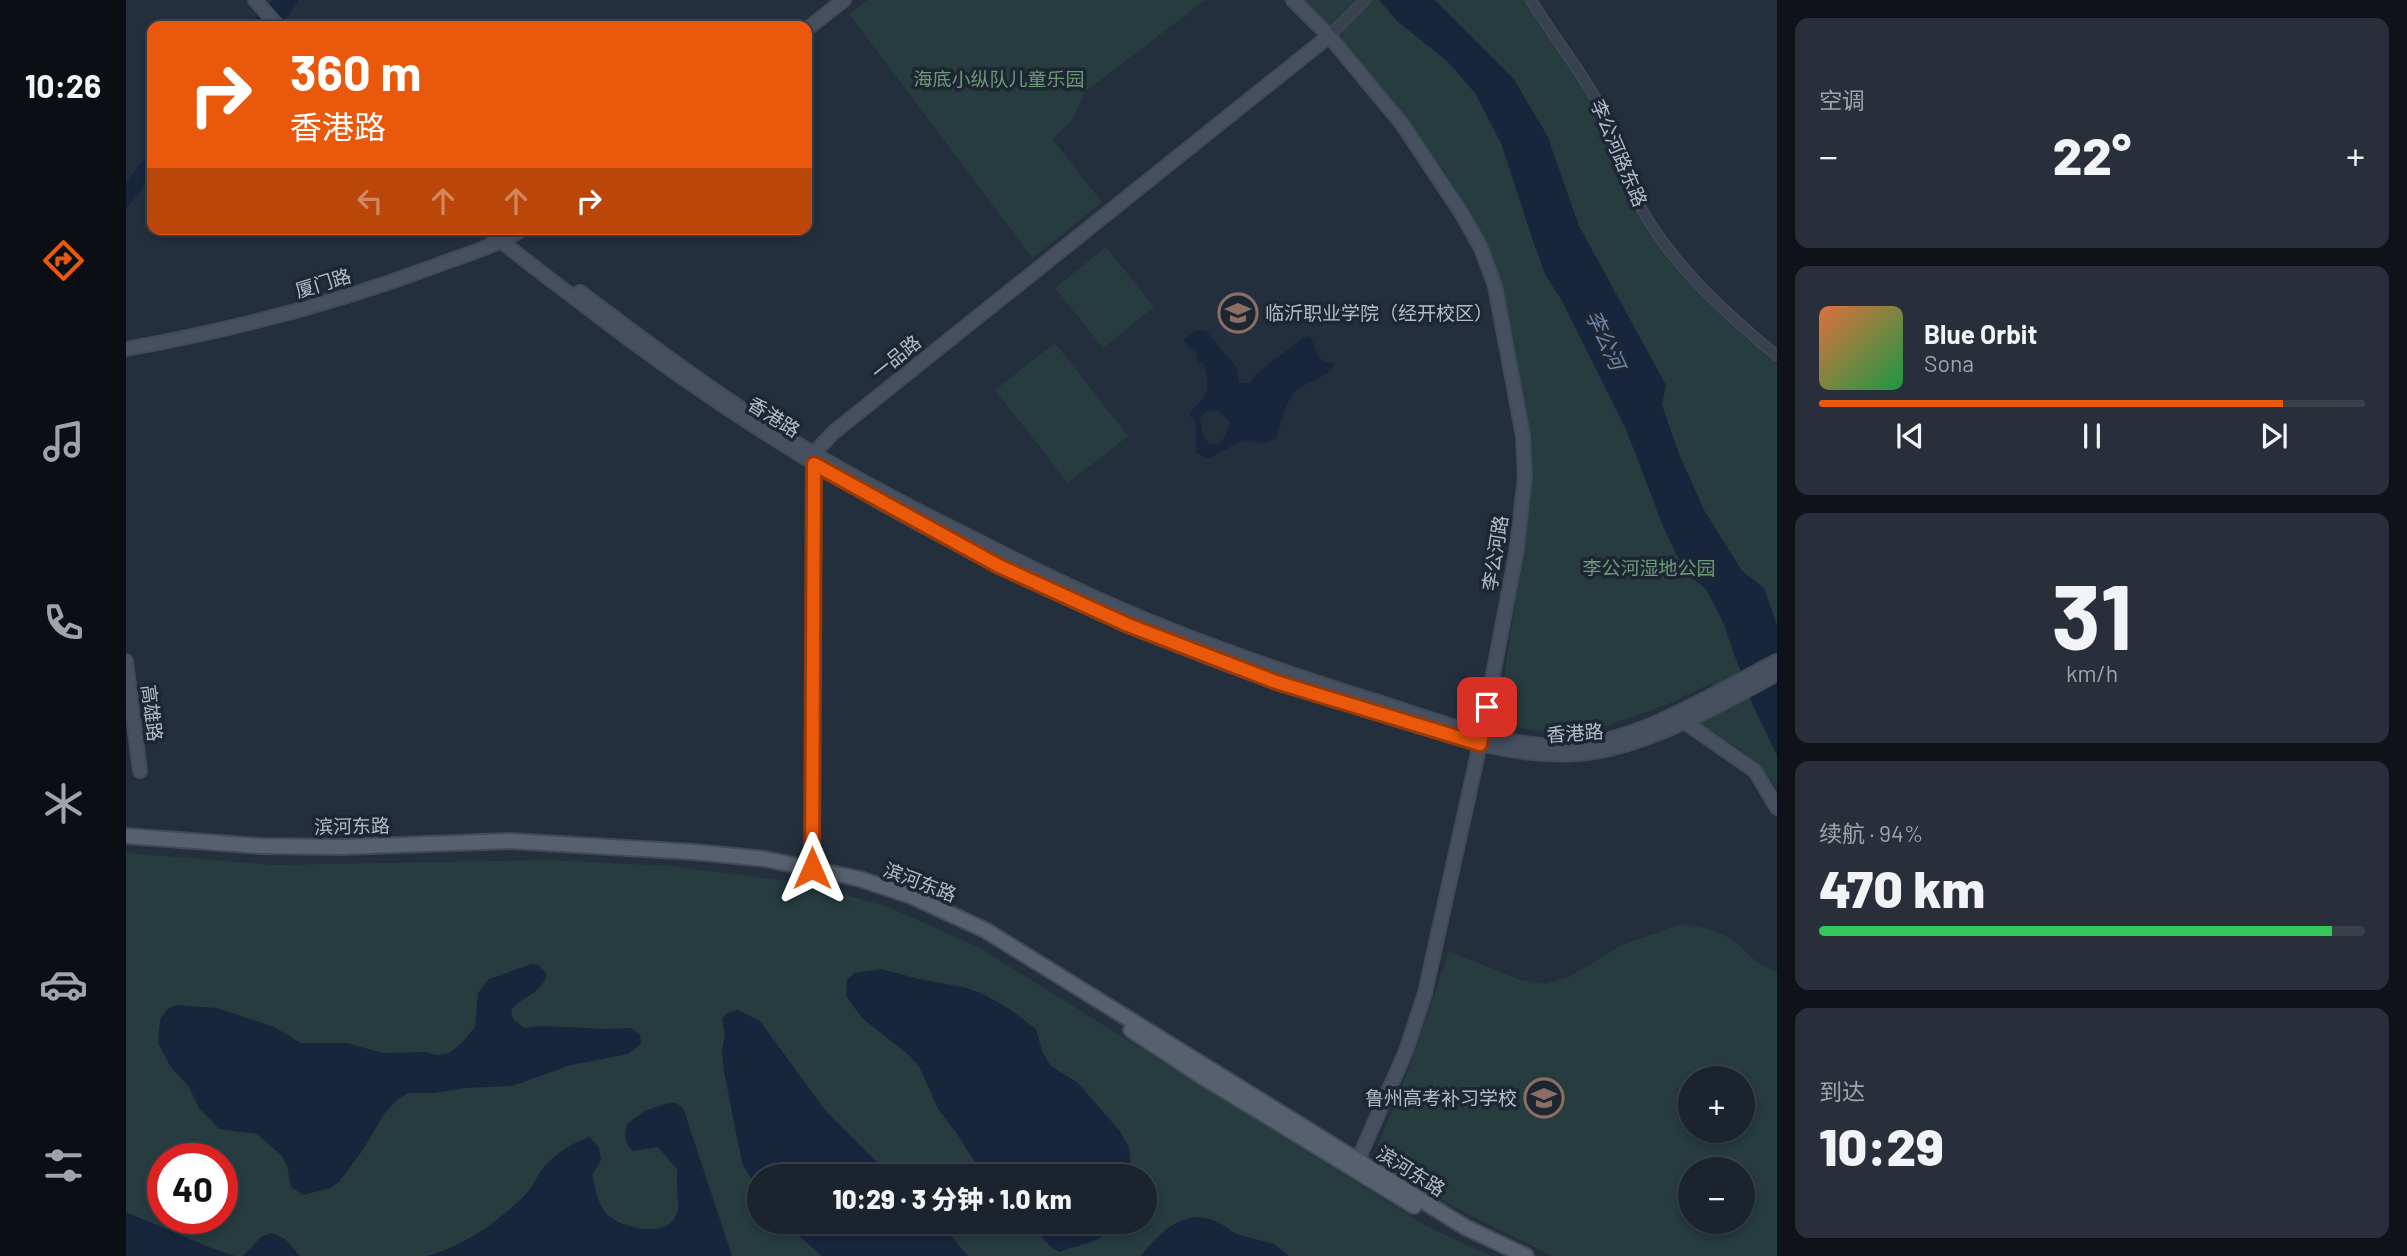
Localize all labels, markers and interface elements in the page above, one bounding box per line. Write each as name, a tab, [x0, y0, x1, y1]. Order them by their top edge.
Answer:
text: 360 m	[290, 42, 421, 101]
icon: right	[175, 49, 266, 140]
text: 10:26	[25, 66, 101, 104]
park label: 海底小纵队儿童乐园	[913, 67, 1085, 90]
text: 空调	[1819, 86, 1865, 114]
street label: 李公河路东路	[1587, 96, 1652, 210]
text: 香港路	[290, 107, 386, 145]
text: 22°	[2053, 123, 2131, 185]
text: −	[1819, 132, 1838, 178]
text: +	[2346, 132, 2365, 178]
icon: left	[351, 182, 389, 220]
icon: ahead	[424, 182, 462, 220]
icon: ahead	[497, 182, 535, 220]
icon: right	[570, 182, 608, 220]
icon: directions	[39, 236, 88, 285]
street label: 厦门路	[292, 263, 353, 302]
school or university icon: 临沂职业学院（经开校区）	[1217, 292, 1259, 334]
place label: 临沂职业学院（经开校区）	[1265, 301, 1493, 324]
water label: 李公河	[1582, 306, 1633, 377]
text: Blue Orbit	[1924, 318, 2037, 349]
street label: 一品路	[866, 330, 925, 383]
text: Sona	[1924, 349, 1974, 377]
street label: 香港路	[744, 392, 805, 441]
icon: music	[39, 417, 88, 466]
icon: previous	[1891, 417, 1929, 455]
icon: pause	[2073, 417, 2111, 455]
icon: next	[2255, 417, 2293, 455]
street label: 李公河路	[1477, 514, 1512, 592]
park label: 李公河湿地公园	[1582, 556, 1716, 579]
text: 31	[2051, 559, 2133, 668]
icon: phone	[39, 598, 88, 647]
text: km/h	[2066, 659, 2118, 687]
pin	[1457, 677, 1517, 737]
street label: 高雄路	[138, 683, 167, 743]
icon: arrive	[1468, 688, 1506, 726]
street label: 香港路	[1546, 719, 1604, 746]
icon: climate	[39, 779, 88, 828]
street label: 滨河东路	[314, 813, 390, 838]
text: 续航 · 94%	[1819, 819, 1923, 847]
position arrow	[775, 831, 849, 905]
text: 470 km	[1819, 856, 1985, 918]
street label: 滨河东路	[881, 857, 960, 906]
icon: car	[39, 960, 88, 1009]
map controls	[1678, 1066, 1755, 1234]
button: +	[1678, 1066, 1755, 1143]
school or university icon: 鲁州高考补习学校	[1523, 1077, 1565, 1119]
text: 到达	[1819, 1077, 1865, 1105]
place label: 鲁州高考补习学校	[1365, 1086, 1517, 1109]
text: 10:29	[1819, 1114, 1944, 1176]
icon: filters	[39, 1141, 88, 1190]
street label: 滨河东路	[1373, 1141, 1450, 1200]
speed limit sign: 40	[147, 1143, 238, 1234]
button: −	[1678, 1157, 1755, 1234]
text: 10:29 · 3 分钟 · 1.0 km	[833, 1183, 1072, 1214]

